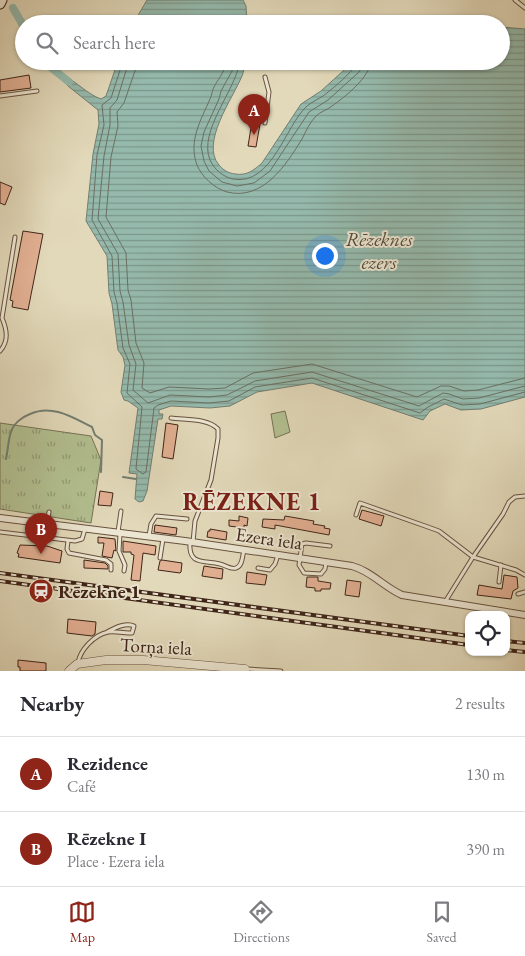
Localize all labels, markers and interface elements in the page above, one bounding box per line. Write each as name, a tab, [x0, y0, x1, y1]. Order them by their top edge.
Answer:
search box	[15, 15, 510, 70]
icon: search	[33, 29, 61, 57]
text: Search here	[73, 30, 155, 55]
pin: A	[238, 94, 270, 135]
water label: Rēzeknes ezers	[346, 226, 413, 275]
your location	[312, 243, 338, 269]
district label: RĒZEKNE 1	[182, 486, 322, 517]
pin: B	[25, 513, 57, 554]
street label: Ezera iela	[234, 521, 304, 556]
station icon: Rēzekne 1	[28, 578, 54, 604]
place label: Rēzekne 1	[58, 579, 140, 604]
map controls	[465, 611, 510, 656]
button: locate	[465, 611, 510, 656]
street label: Torņa iela	[119, 632, 193, 661]
text: Nearby	[20, 690, 84, 717]
text: 2 results	[455, 693, 505, 714]
text: Rezidence	[67, 751, 148, 776]
text: A	[30, 764, 42, 785]
text: 130 m	[466, 764, 505, 785]
text: Café	[67, 776, 96, 797]
text: Rēzekne I	[67, 826, 146, 851]
text: B	[31, 839, 41, 860]
text: 390 m	[466, 839, 505, 860]
text: Place · Ezera iela	[67, 851, 165, 872]
tab: Map	[68, 898, 96, 946]
tab: Directions	[233, 898, 290, 946]
tab: Saved	[427, 898, 457, 946]

